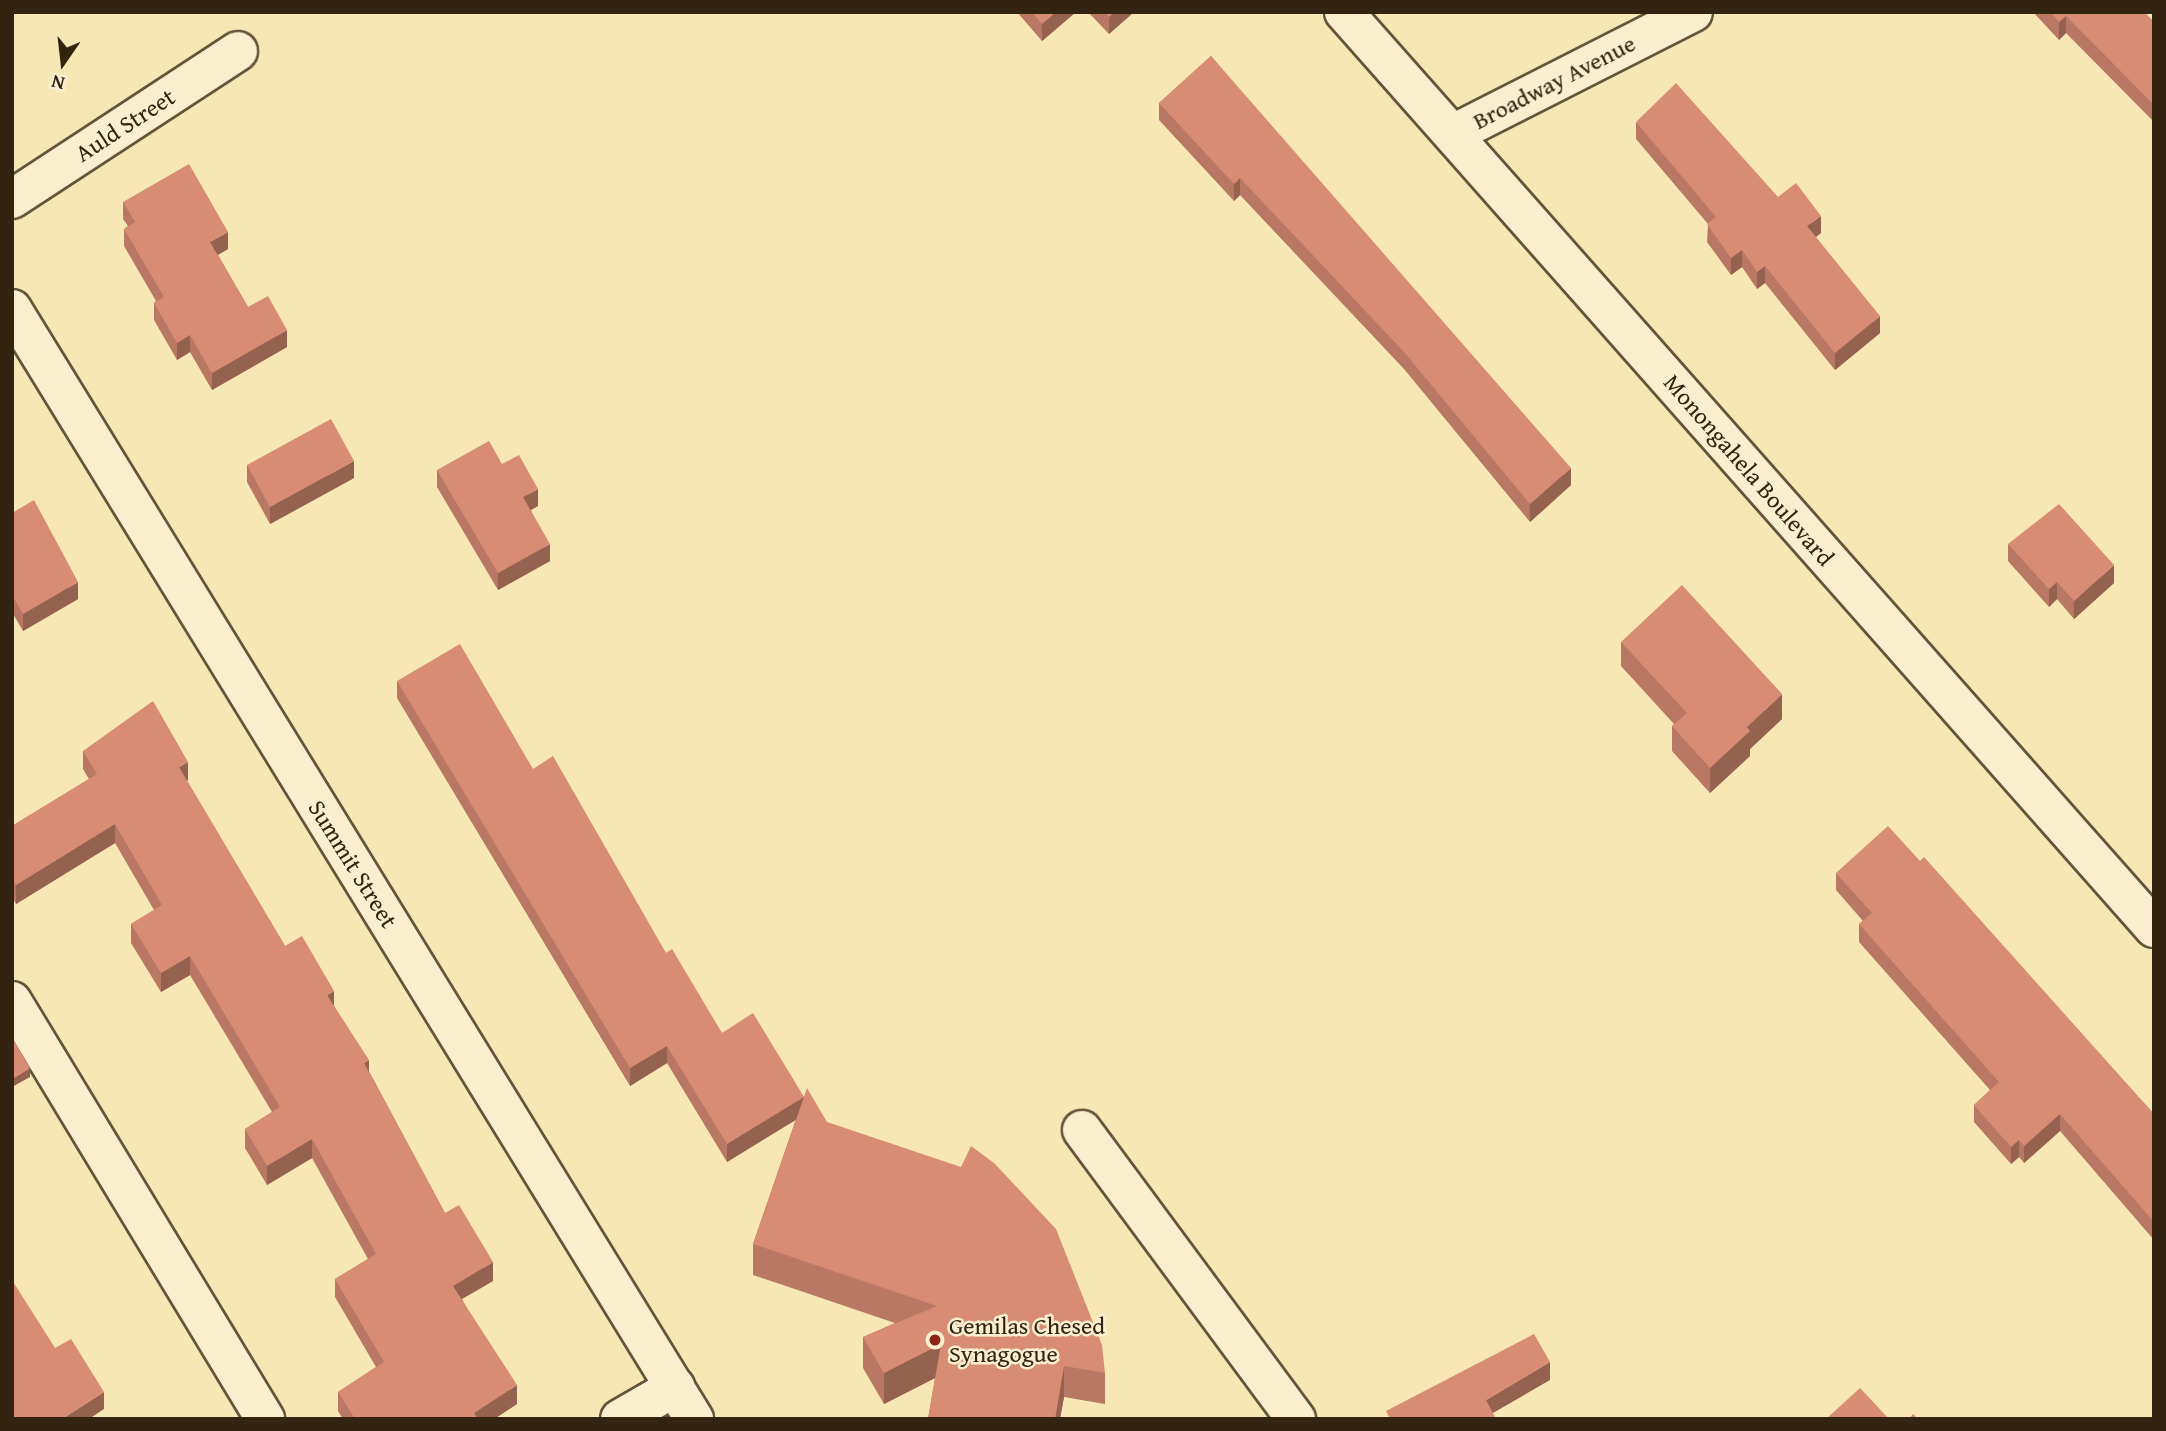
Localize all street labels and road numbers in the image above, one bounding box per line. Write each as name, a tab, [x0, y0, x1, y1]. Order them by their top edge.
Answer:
street label: Broadway Avenue	[1468, 29, 1640, 135]
street label: Auld Street	[70, 82, 180, 168]
street label: Monongahela Boulevard	[1658, 368, 1840, 572]
street label: Summit Street	[302, 795, 404, 933]

